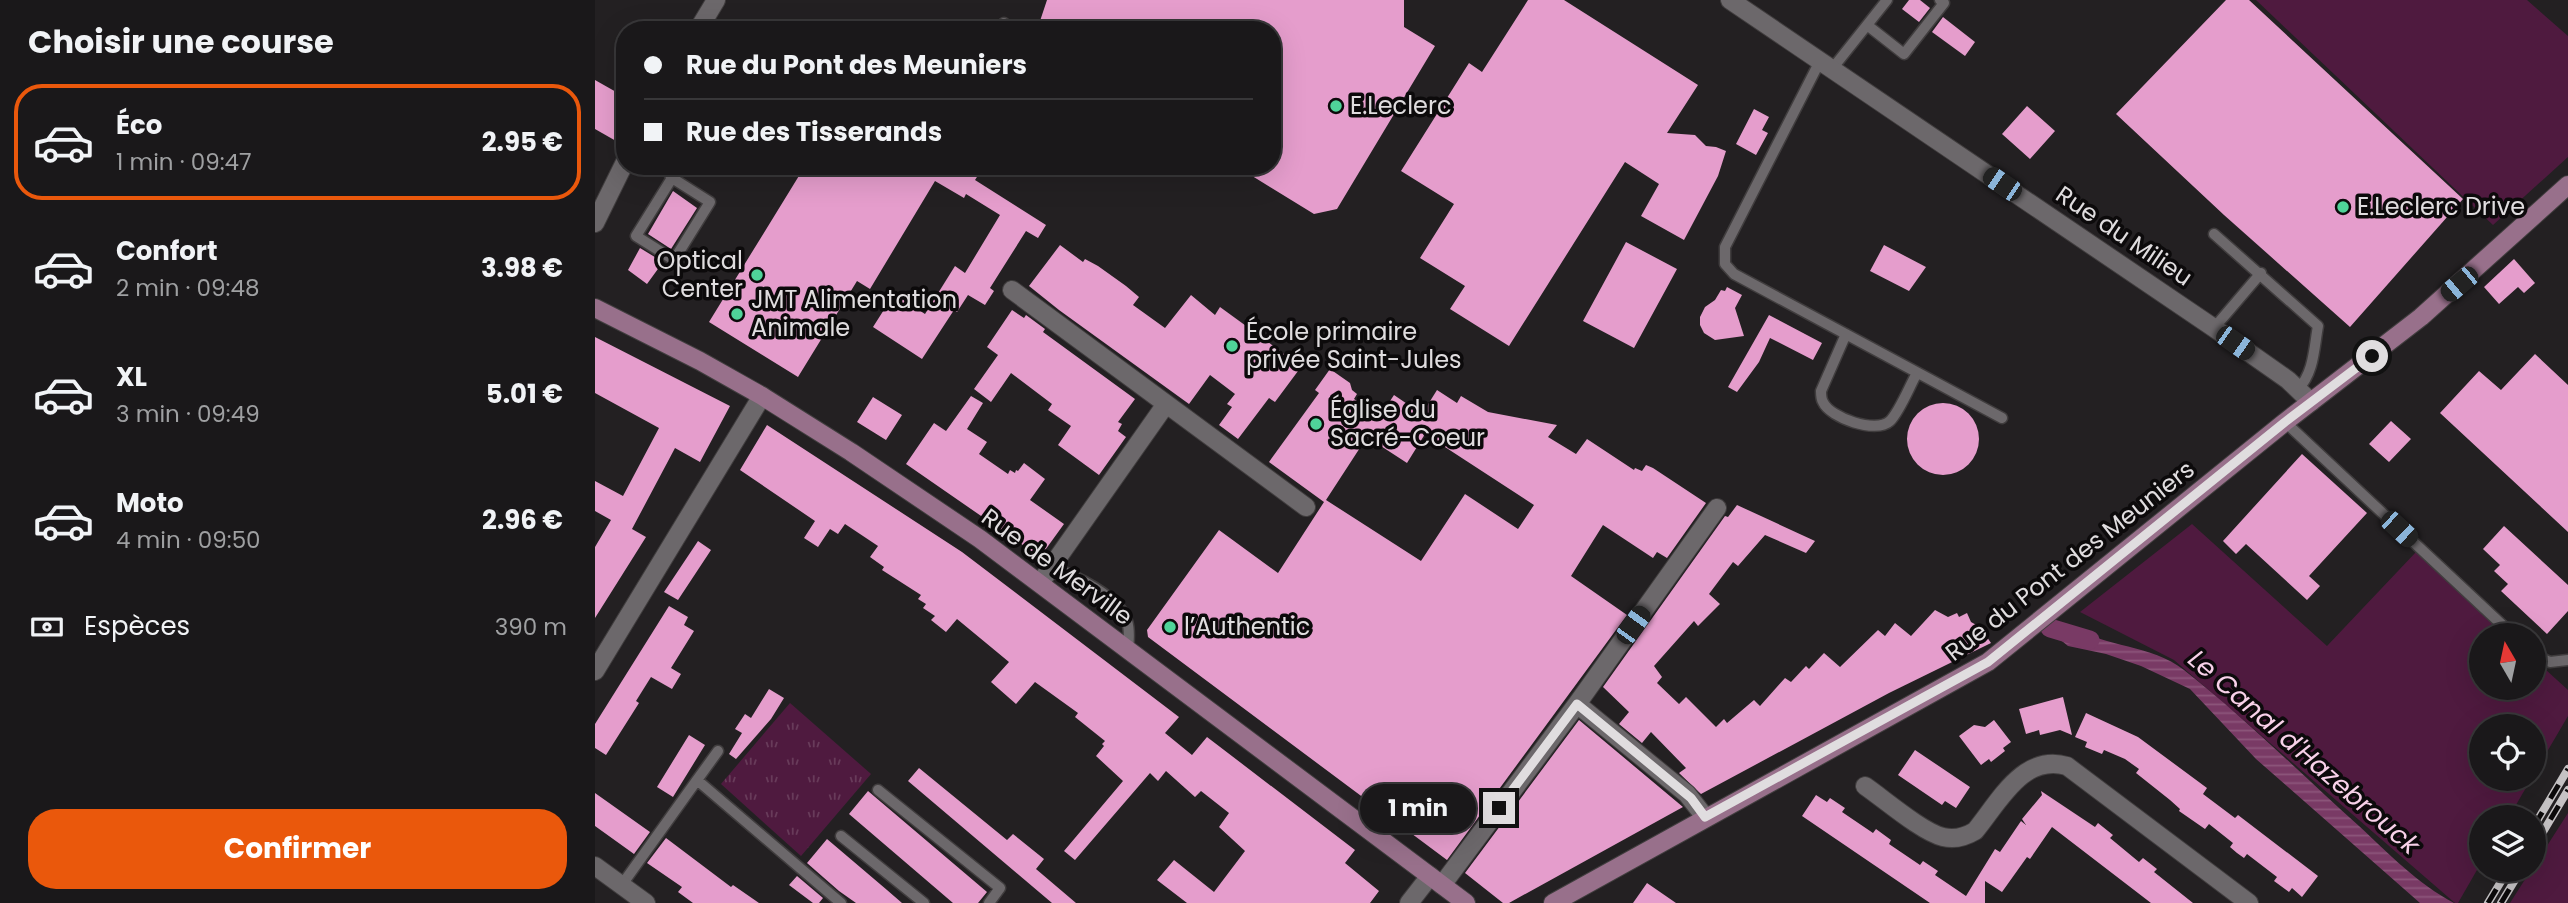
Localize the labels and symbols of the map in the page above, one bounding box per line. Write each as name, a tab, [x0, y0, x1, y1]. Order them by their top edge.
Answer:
place label: E.Leclerc	[1350, 89, 1451, 122]
marker: E.Leclerc	[1328, 98, 1344, 114]
car	[1979, 164, 2026, 204]
street label: Rue du Milieu	[2050, 178, 2199, 293]
place label: E.Leclerc Drive	[2357, 190, 2525, 223]
marker: E.Leclerc Drive	[2335, 199, 2351, 215]
place label: Optical Center	[657, 244, 743, 305]
car	[2437, 262, 2482, 306]
marker: Optical Center	[749, 267, 765, 283]
place label: JMT Alimentation Animale	[751, 283, 957, 344]
marker: JMT Alimentation Animale	[729, 306, 745, 322]
place label: École primaire privée Saint-Jules	[1246, 315, 1462, 376]
car	[2212, 322, 2259, 364]
marker: École primaire privée Saint-Jules	[1224, 338, 1240, 354]
route start	[2356, 340, 2388, 372]
place label: Église du Sacré-Coeur	[1330, 393, 1485, 454]
marker: Église du Sacré-Coeur	[1308, 416, 1324, 432]
street label: Rue du Pont des Meuniers	[1938, 453, 2201, 668]
street label: Rue de Merville	[975, 501, 1140, 633]
car	[2377, 507, 2422, 551]
car	[1613, 602, 1654, 648]
place label: l’Authentic	[1184, 610, 1310, 643]
marker: l’Authentic	[1162, 619, 1178, 635]
north arrow	[2469, 623, 2546, 700]
water label: Le Canal d'Hazebrouck	[2180, 641, 2429, 864]
callout: 1 min	[1359, 784, 1475, 832]
route end	[1483, 792, 1515, 824]

